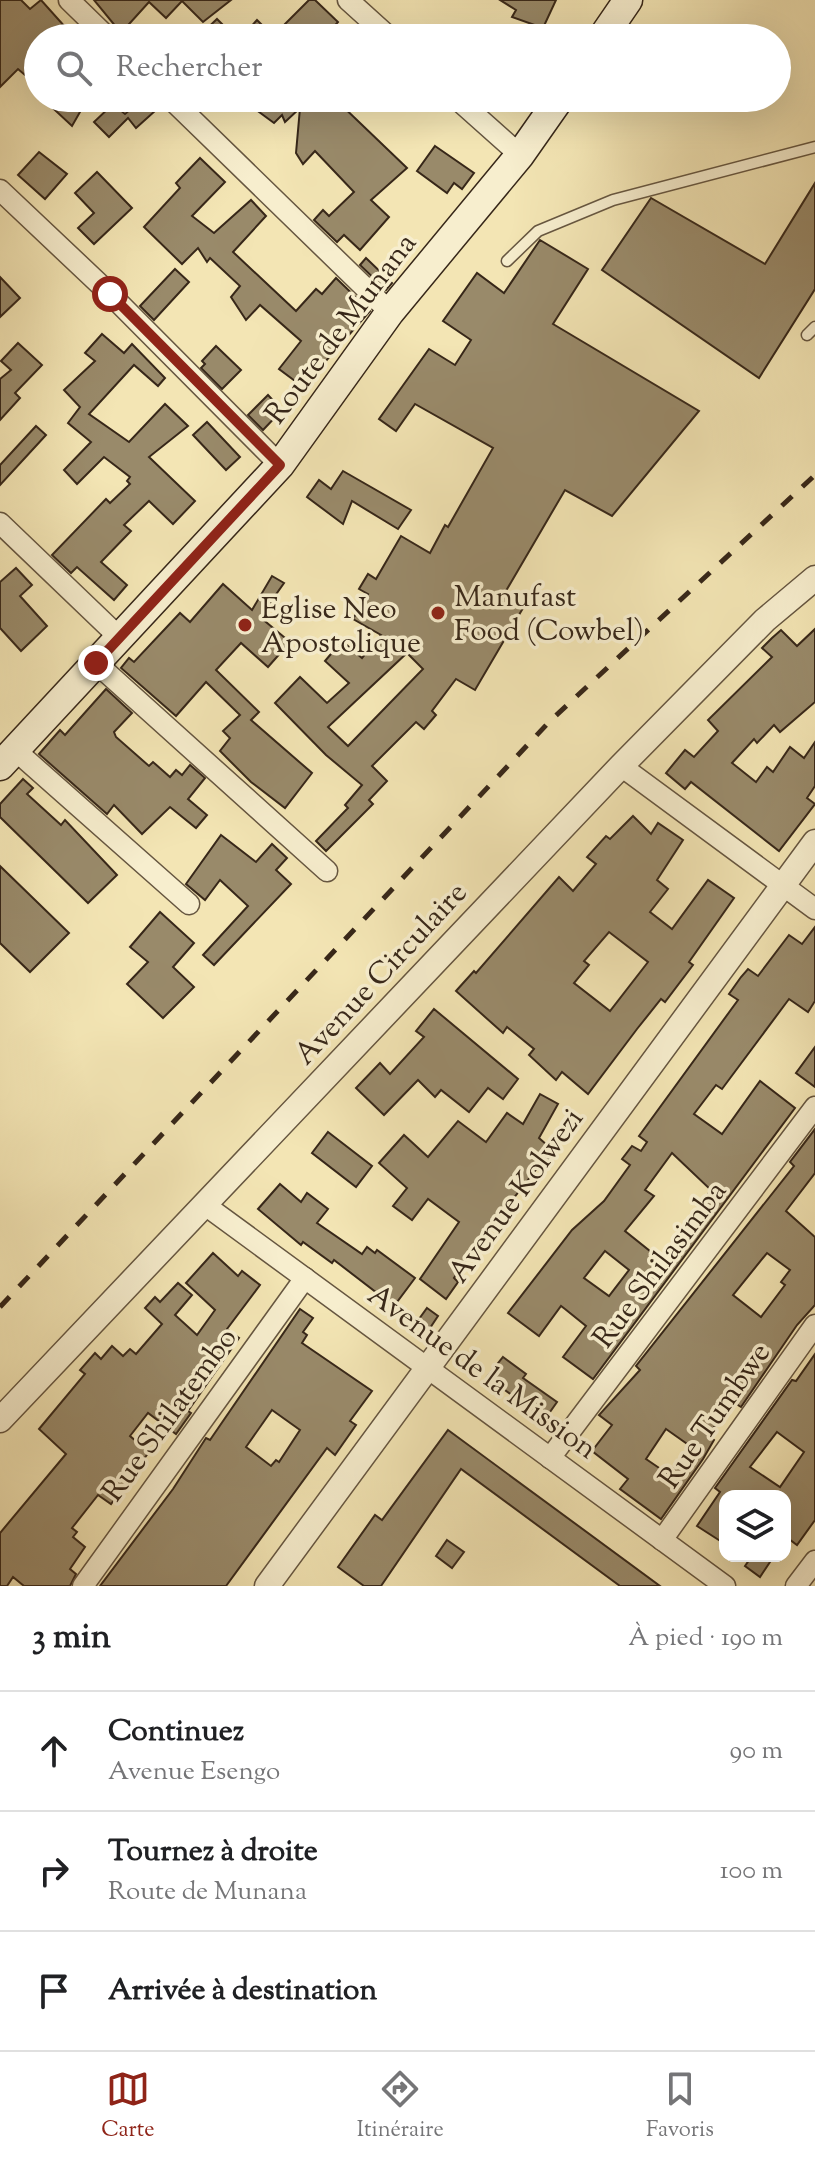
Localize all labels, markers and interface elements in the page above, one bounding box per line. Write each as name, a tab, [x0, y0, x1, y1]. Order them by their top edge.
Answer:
search box	[24, 24, 791, 112]
icon: search	[52, 46, 96, 90]
text: Rechercher	[116, 47, 263, 90]
street label: Route de Munana	[256, 225, 428, 434]
route start	[92, 276, 128, 312]
place label: Manufast Food (Cowbel)	[454, 577, 644, 654]
place label: Eglise Neo Apostolique	[261, 589, 421, 666]
marker: Manufast Food (Cowbel)	[429, 604, 447, 622]
marker: Eglise Neo Apostolique	[236, 616, 254, 634]
route end	[78, 645, 114, 681]
street label: Avenue Circulaire	[285, 874, 478, 1076]
street label: Avenue Kolwezi	[439, 1100, 595, 1293]
street label: Rue Shilasimba	[584, 1173, 738, 1358]
street label: Avenue de la Mission	[358, 1275, 605, 1471]
street label: Rue Shilatembo	[93, 1320, 249, 1511]
street label: Rue Tumbwe	[650, 1335, 782, 1498]
map controls	[719, 1490, 791, 1562]
button: layers	[719, 1490, 791, 1562]
text: 3 min	[32, 1614, 111, 1663]
text: À pied · 190 m	[628, 1620, 783, 1657]
text: Continuez	[108, 1711, 244, 1754]
icon: ahead	[32, 1729, 76, 1773]
text: 90 m	[730, 1733, 783, 1770]
text: Avenue Esengo	[108, 1754, 280, 1791]
text: Tournez à droite	[108, 1831, 318, 1874]
icon: right	[32, 1849, 76, 1893]
text: 100 m	[720, 1853, 783, 1890]
text: Route de Munana	[108, 1874, 307, 1911]
icon: arrive	[32, 1969, 76, 2013]
text: Arrivée à destination	[108, 1970, 377, 2013]
tab: Carte	[101, 2067, 154, 2147]
tab: Itinéraire	[357, 2067, 444, 2147]
tab: Favoris	[646, 2067, 714, 2147]

